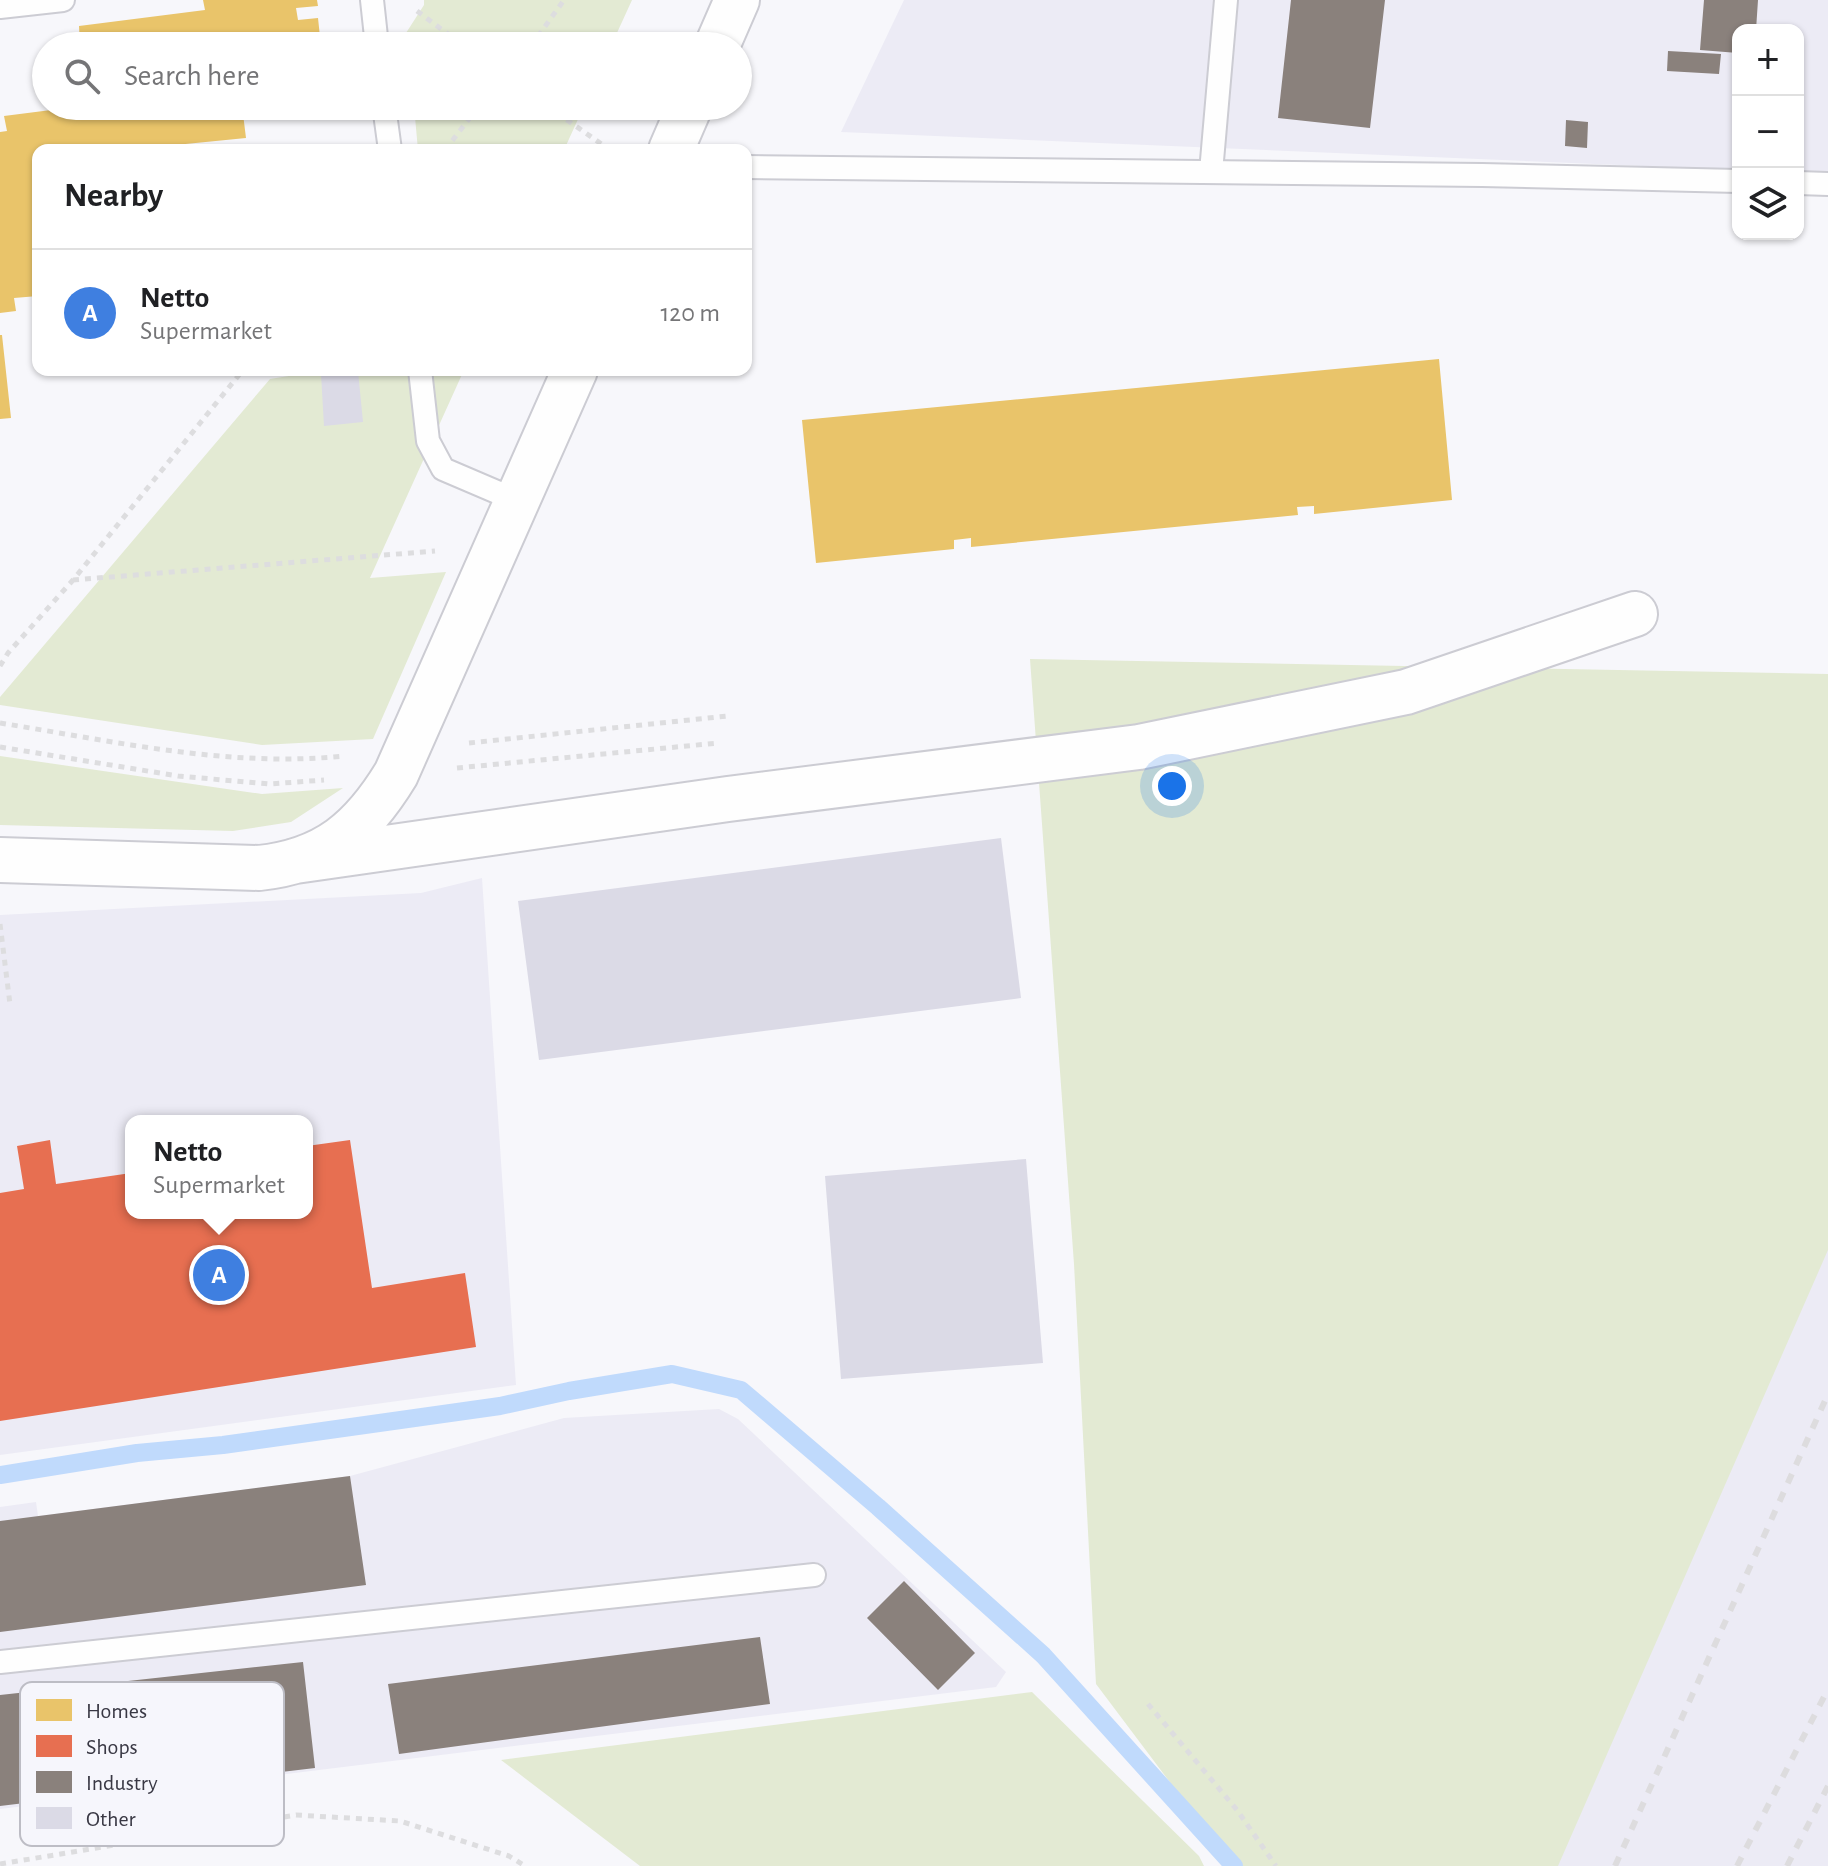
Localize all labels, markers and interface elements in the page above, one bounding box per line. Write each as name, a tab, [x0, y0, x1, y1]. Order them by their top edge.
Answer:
map controls	[1732, 24, 1804, 240]
button: +	[1732, 24, 1804, 96]
search box	[32, 32, 752, 120]
icon: search	[60, 54, 104, 98]
text: Search here	[124, 61, 260, 91]
button: −	[1732, 96, 1804, 168]
button: layers	[1732, 168, 1804, 240]
text: Nearby	[64, 179, 163, 213]
text: Netto	[140, 283, 209, 313]
text: A	[82, 300, 98, 326]
text: 120 m	[660, 300, 720, 326]
text: Supermarket	[140, 318, 272, 344]
your location	[1152, 766, 1192, 806]
popup	[125, 1115, 313, 1219]
text: Netto	[153, 1137, 222, 1167]
text: Supermarket	[153, 1172, 285, 1198]
pin: A	[193, 1245, 245, 1305]
legend	[20, 1682, 284, 1846]
text: Homes	[86, 1700, 147, 1722]
text: Shops	[86, 1736, 138, 1758]
text: Industry	[86, 1772, 158, 1794]
text: Other	[86, 1808, 136, 1830]

